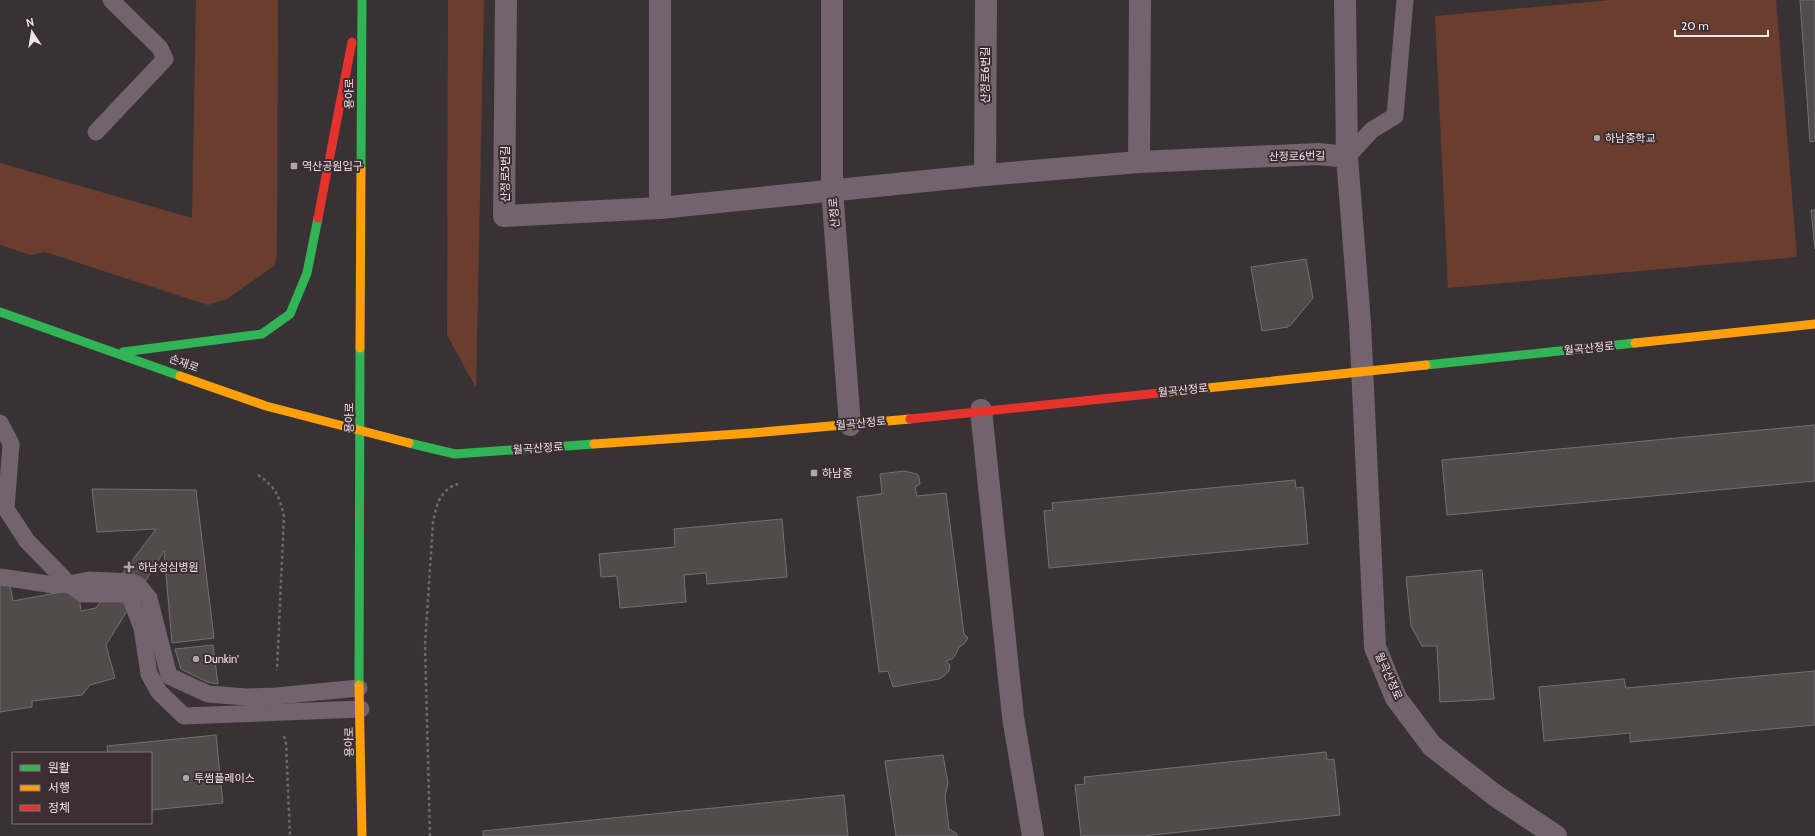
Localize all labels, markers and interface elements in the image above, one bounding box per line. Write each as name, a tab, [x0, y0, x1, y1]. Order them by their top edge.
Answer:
north arrow	[12, 12, 52, 52]
scale bar	[1675, 12, 1768, 38]
text: N	[25, 15, 35, 30]
text: 20 m	[1681, 18, 1709, 33]
street label: 산정로6번길	[978, 47, 992, 103]
street label: 용아로	[342, 79, 356, 109]
place label: 하남중학교	[1605, 131, 1656, 145]
marker: 하남중학교	[1592, 133, 1602, 143]
street label: 산정로5번길	[498, 146, 512, 202]
street label: 산정로6번길	[1268, 149, 1326, 163]
place label: 역산공원입구	[302, 159, 363, 173]
marker: 역산공원입구	[289, 161, 299, 171]
street label: 산정로	[826, 197, 842, 229]
street label: 월곡산정로	[1563, 338, 1615, 358]
street label: 손재로	[167, 351, 201, 375]
street label: 월곡산정로	[1157, 380, 1209, 400]
street label: 용아로	[342, 403, 356, 433]
street label: 월곡산정로	[835, 413, 887, 433]
street label: 월곡산정로	[512, 439, 564, 457]
place label: 하남중	[822, 466, 852, 480]
marker: 하남중	[809, 468, 819, 478]
place label: 하남성심병원	[138, 560, 199, 574]
marker: 하남성심병원	[123, 561, 135, 573]
street label: 월곡산정로	[1372, 650, 1406, 702]
place label: Dunkin'	[204, 652, 239, 666]
marker: Dunkin'	[191, 654, 201, 664]
street label: 용아로	[342, 727, 356, 757]
legend	[12, 752, 152, 824]
text: 원활	[48, 760, 70, 775]
place label: 투썸플레이스	[194, 771, 255, 785]
marker: 투썸플레이스	[181, 773, 191, 783]
text: 서행	[48, 780, 70, 795]
text: 정체	[48, 800, 70, 815]

